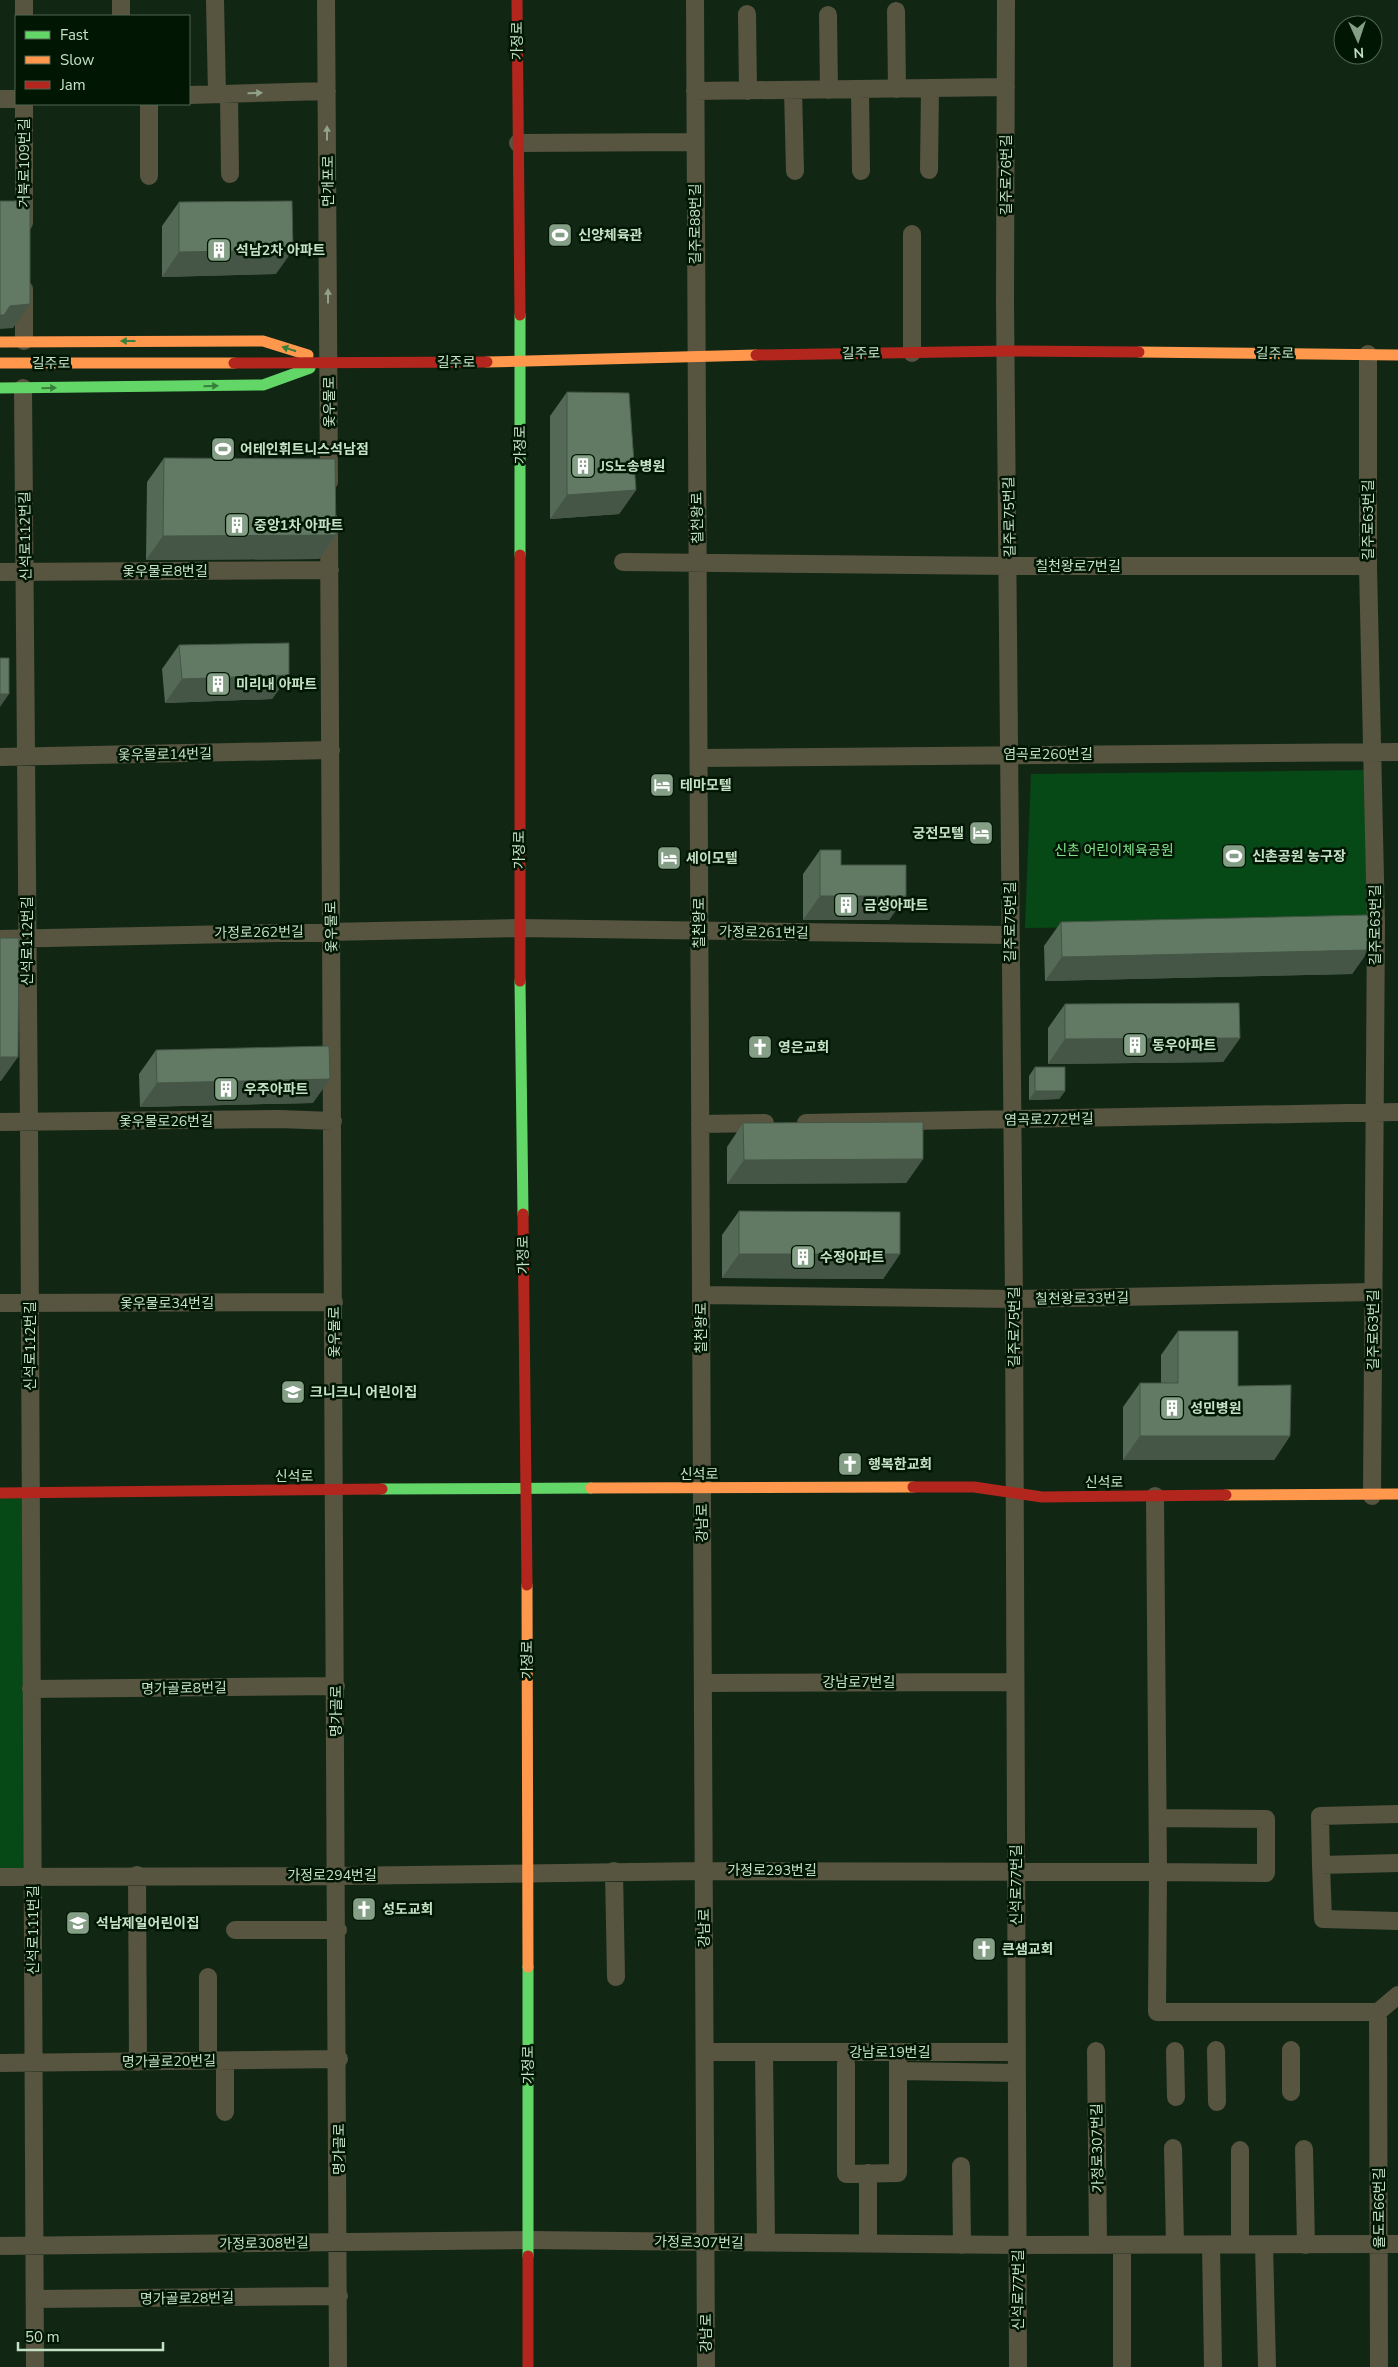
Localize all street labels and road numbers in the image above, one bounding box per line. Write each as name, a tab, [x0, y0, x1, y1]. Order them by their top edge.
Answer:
street label: 가정로	[508, 22, 527, 60]
street label: 거북로109번길	[15, 118, 34, 208]
street label: 길주로76번길	[997, 134, 1016, 216]
street label: 면개포로	[319, 155, 338, 207]
street label: 길주로88번길	[686, 183, 705, 265]
street label: 길주로	[842, 344, 881, 363]
street label: 길주로	[1256, 344, 1295, 363]
street label: 길주로	[437, 353, 475, 372]
street label: 길주로	[32, 354, 70, 373]
street label: 옻우물로	[320, 376, 339, 428]
street label: 가정로	[511, 426, 530, 464]
street label: 길주로75번길	[999, 476, 1020, 558]
street label: 길주로63번길	[1359, 479, 1378, 561]
street label: 신석로112번길	[15, 491, 36, 581]
street label: 칠천왕로	[688, 492, 707, 544]
street label: 칠천왕로7번길	[1035, 557, 1121, 576]
street label: 옻우물로8번길	[122, 562, 208, 581]
street label: 옻우물로14번길	[118, 744, 212, 765]
street label: 염곡로260번길	[1003, 745, 1093, 764]
street label: 가정로	[510, 831, 529, 869]
street label: 길주로75번길	[1001, 881, 1020, 963]
street label: 길주로63번길	[1366, 884, 1385, 966]
street label: 신석로112번길	[18, 896, 37, 986]
street label: 칠천왕로	[690, 897, 709, 949]
street label: 옻우물로	[322, 901, 341, 953]
street label: 가정로262번길	[214, 922, 304, 943]
street label: 가정로261번길	[719, 922, 809, 943]
street label: 염곡로272번길	[1004, 1109, 1094, 1130]
street label: 옻우물로26번길	[119, 1112, 213, 1131]
street label: 가정로	[514, 1235, 533, 1274]
street label: 길주로75번길	[1005, 1286, 1024, 1368]
street label: 칠천왕로33번길	[1035, 1288, 1129, 1309]
street label: 길주로63번길	[1364, 1289, 1383, 1371]
street label: 옻우물로34번길	[120, 1294, 214, 1313]
street label: 신석로112번길	[21, 1301, 40, 1391]
street label: 칠천왕로	[692, 1302, 711, 1354]
street label: 옻우물로	[325, 1306, 344, 1358]
street label: 신석로	[680, 1465, 718, 1484]
street label: 신석로	[275, 1467, 313, 1486]
street label: 신석로	[1085, 1473, 1123, 1492]
street label: 강남로	[693, 1504, 712, 1542]
street label: 가정로	[518, 1641, 537, 1679]
street label: 강남로7번길	[823, 1673, 895, 1692]
street label: 명가골로8번길	[141, 1678, 227, 1699]
street label: 명가골로	[327, 1685, 346, 1737]
street label: 신석로77번길	[1007, 1844, 1026, 1926]
street label: 가정로293번길	[727, 1861, 817, 1880]
street label: 가정로294번길	[287, 1866, 377, 1885]
street label: 신석로111번길	[24, 1885, 43, 1975]
street label: 강남로	[695, 1909, 714, 1947]
street label: 강남로19번길	[849, 2043, 931, 2062]
street label: 가정로	[519, 2046, 538, 2084]
street label: 명가골로20번길	[122, 2051, 216, 2072]
street label: 가정로307번길	[1087, 2103, 1108, 2193]
street label: 명가골로	[330, 2123, 349, 2175]
street label: 율도로66번길	[1370, 2167, 1389, 2249]
street label: 가정로307번길	[654, 2232, 744, 2253]
street label: 가정로308번길	[219, 2233, 309, 2254]
street label: 신석로77번길	[1009, 2249, 1028, 2331]
street label: 명가골로28번길	[140, 2288, 234, 2309]
street label: 강남로	[697, 2314, 716, 2352]

